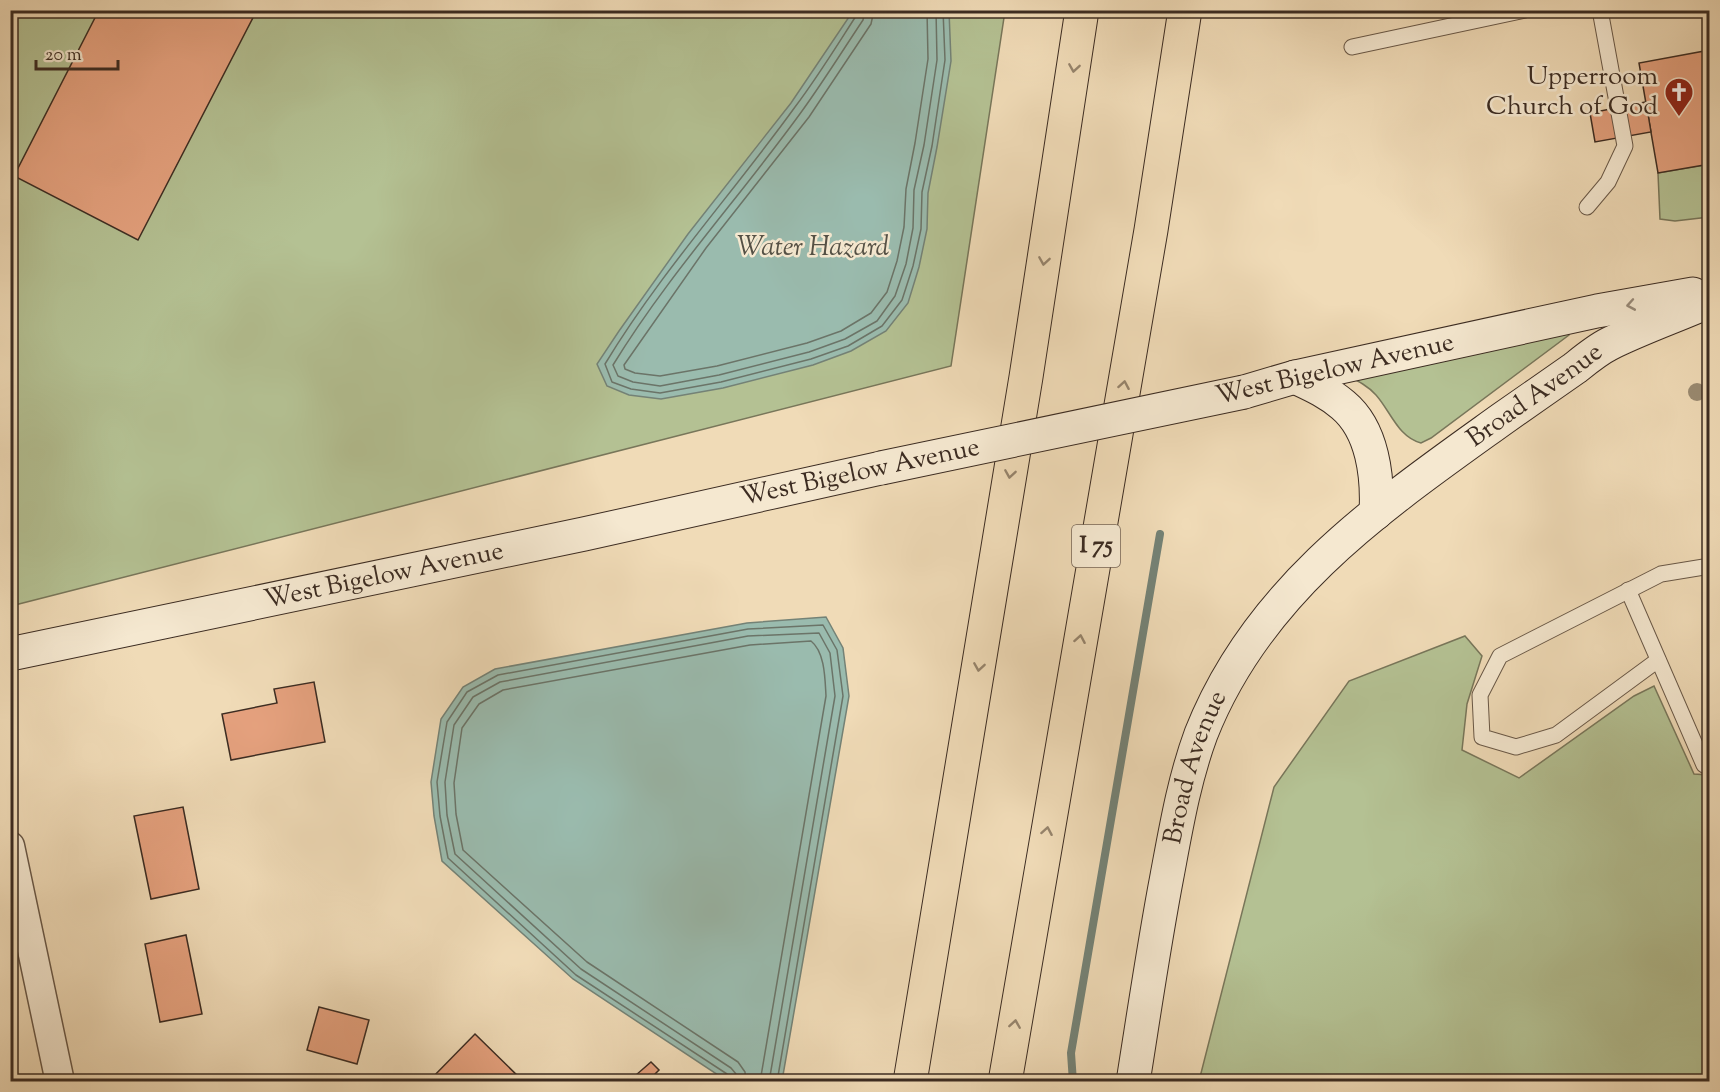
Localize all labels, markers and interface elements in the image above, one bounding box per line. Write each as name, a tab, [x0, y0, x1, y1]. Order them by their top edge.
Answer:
scale bar	[36, 33, 118, 71]
text: 20 m	[45, 43, 82, 69]
place label: Upperroom Church of God	[1486, 59, 1658, 126]
one-way arrow	[1068, 64, 1080, 73]
church icon: Upperroom Church of God	[1663, 76, 1695, 118]
water label: Water Hazard	[737, 229, 890, 268]
one-way arrow	[1038, 256, 1051, 266]
one-way arrow	[1627, 298, 1637, 311]
street label: West Bigelow Avenue	[1212, 325, 1458, 415]
street label: Broad Avenue	[1459, 334, 1610, 457]
one-way arrow	[1117, 380, 1130, 390]
street label: West Bigelow Avenue	[737, 430, 983, 516]
one-way arrow	[1005, 470, 1017, 479]
road number: I 75	[1072, 525, 1120, 567]
street label: West Bigelow Avenue	[261, 533, 507, 619]
one-way arrow	[1073, 635, 1086, 645]
one-way arrow	[973, 662, 985, 672]
street label: Broad Avenue	[1155, 684, 1236, 847]
one-way arrow	[1040, 827, 1053, 837]
one-way arrow	[1008, 1019, 1020, 1028]

